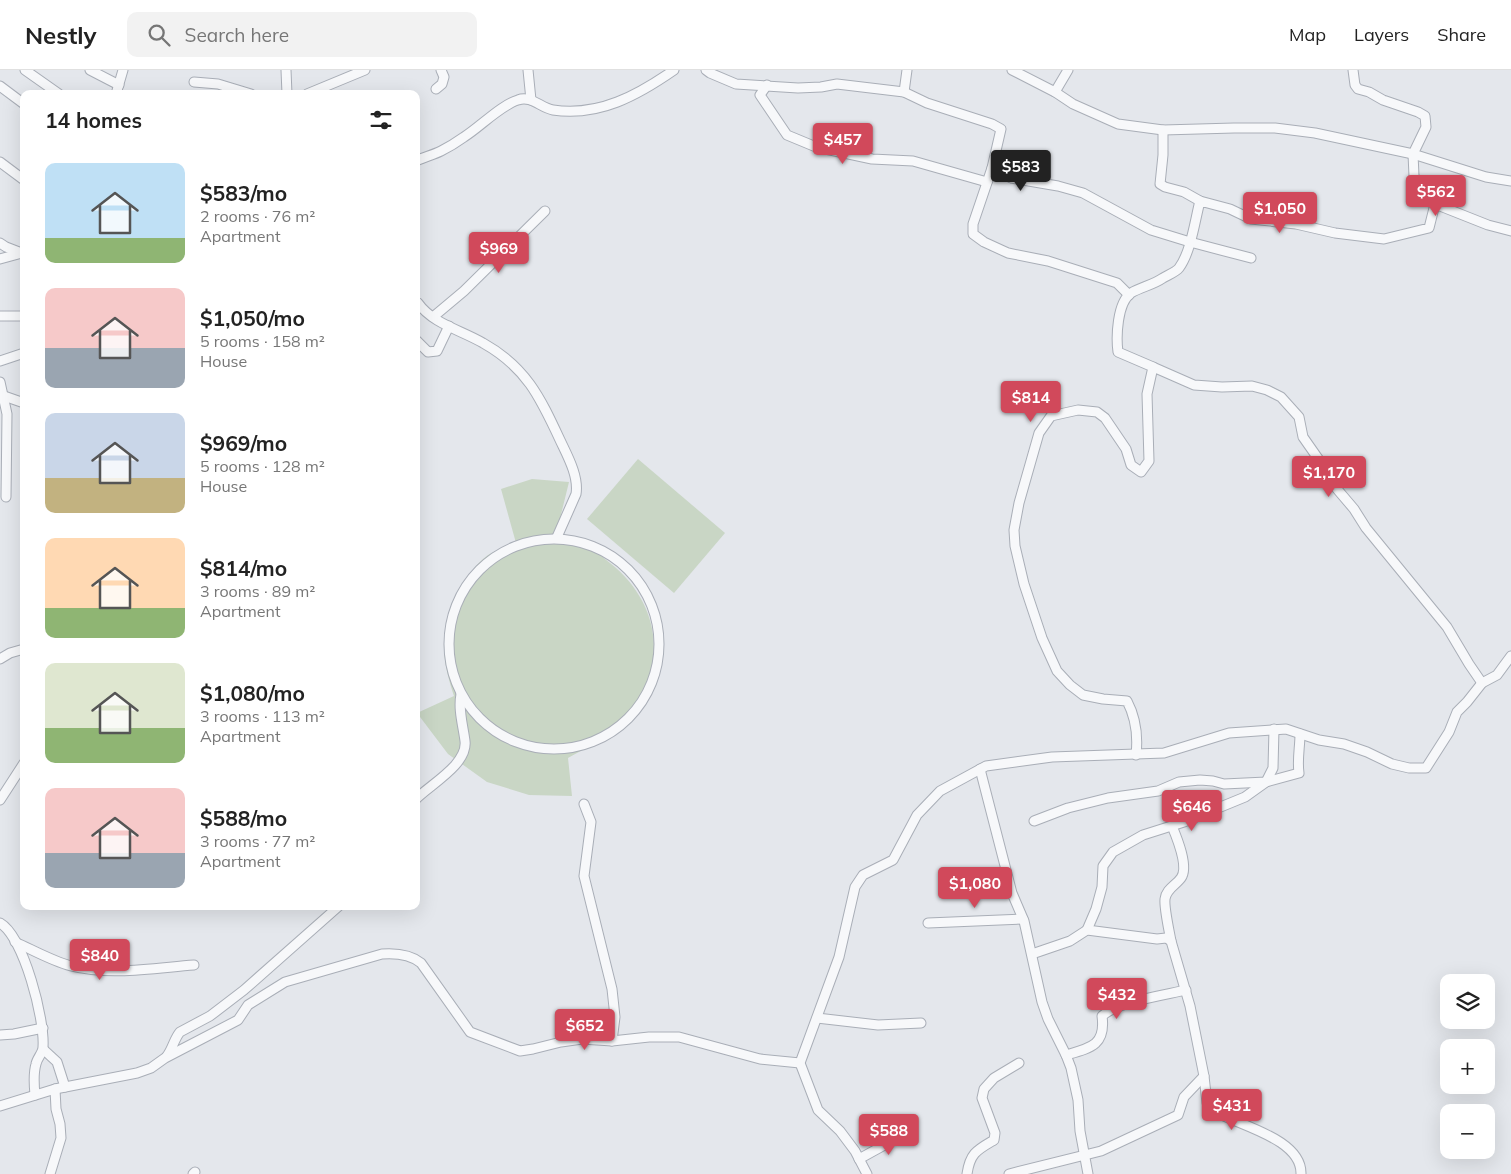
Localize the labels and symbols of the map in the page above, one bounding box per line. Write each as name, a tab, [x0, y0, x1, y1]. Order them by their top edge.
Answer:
pin: $457	[813, 122, 873, 165]
pin: $583	[991, 150, 1051, 192]
pin: $562	[1406, 174, 1466, 217]
pin: $1,050	[1239, 191, 1321, 234]
pin: $969	[469, 232, 529, 274]
pin: $814	[1001, 380, 1061, 423]
pin: $1,170	[1288, 456, 1370, 498]
pin: $646	[1162, 790, 1222, 832]
pin: $1,080	[934, 866, 1016, 909]
pin: $840	[70, 938, 130, 981]
pin: $432	[1087, 978, 1147, 1020]
pin: $652	[555, 1008, 615, 1051]
pin: $431	[1202, 1088, 1262, 1131]
pin: $588	[859, 1114, 919, 1156]

